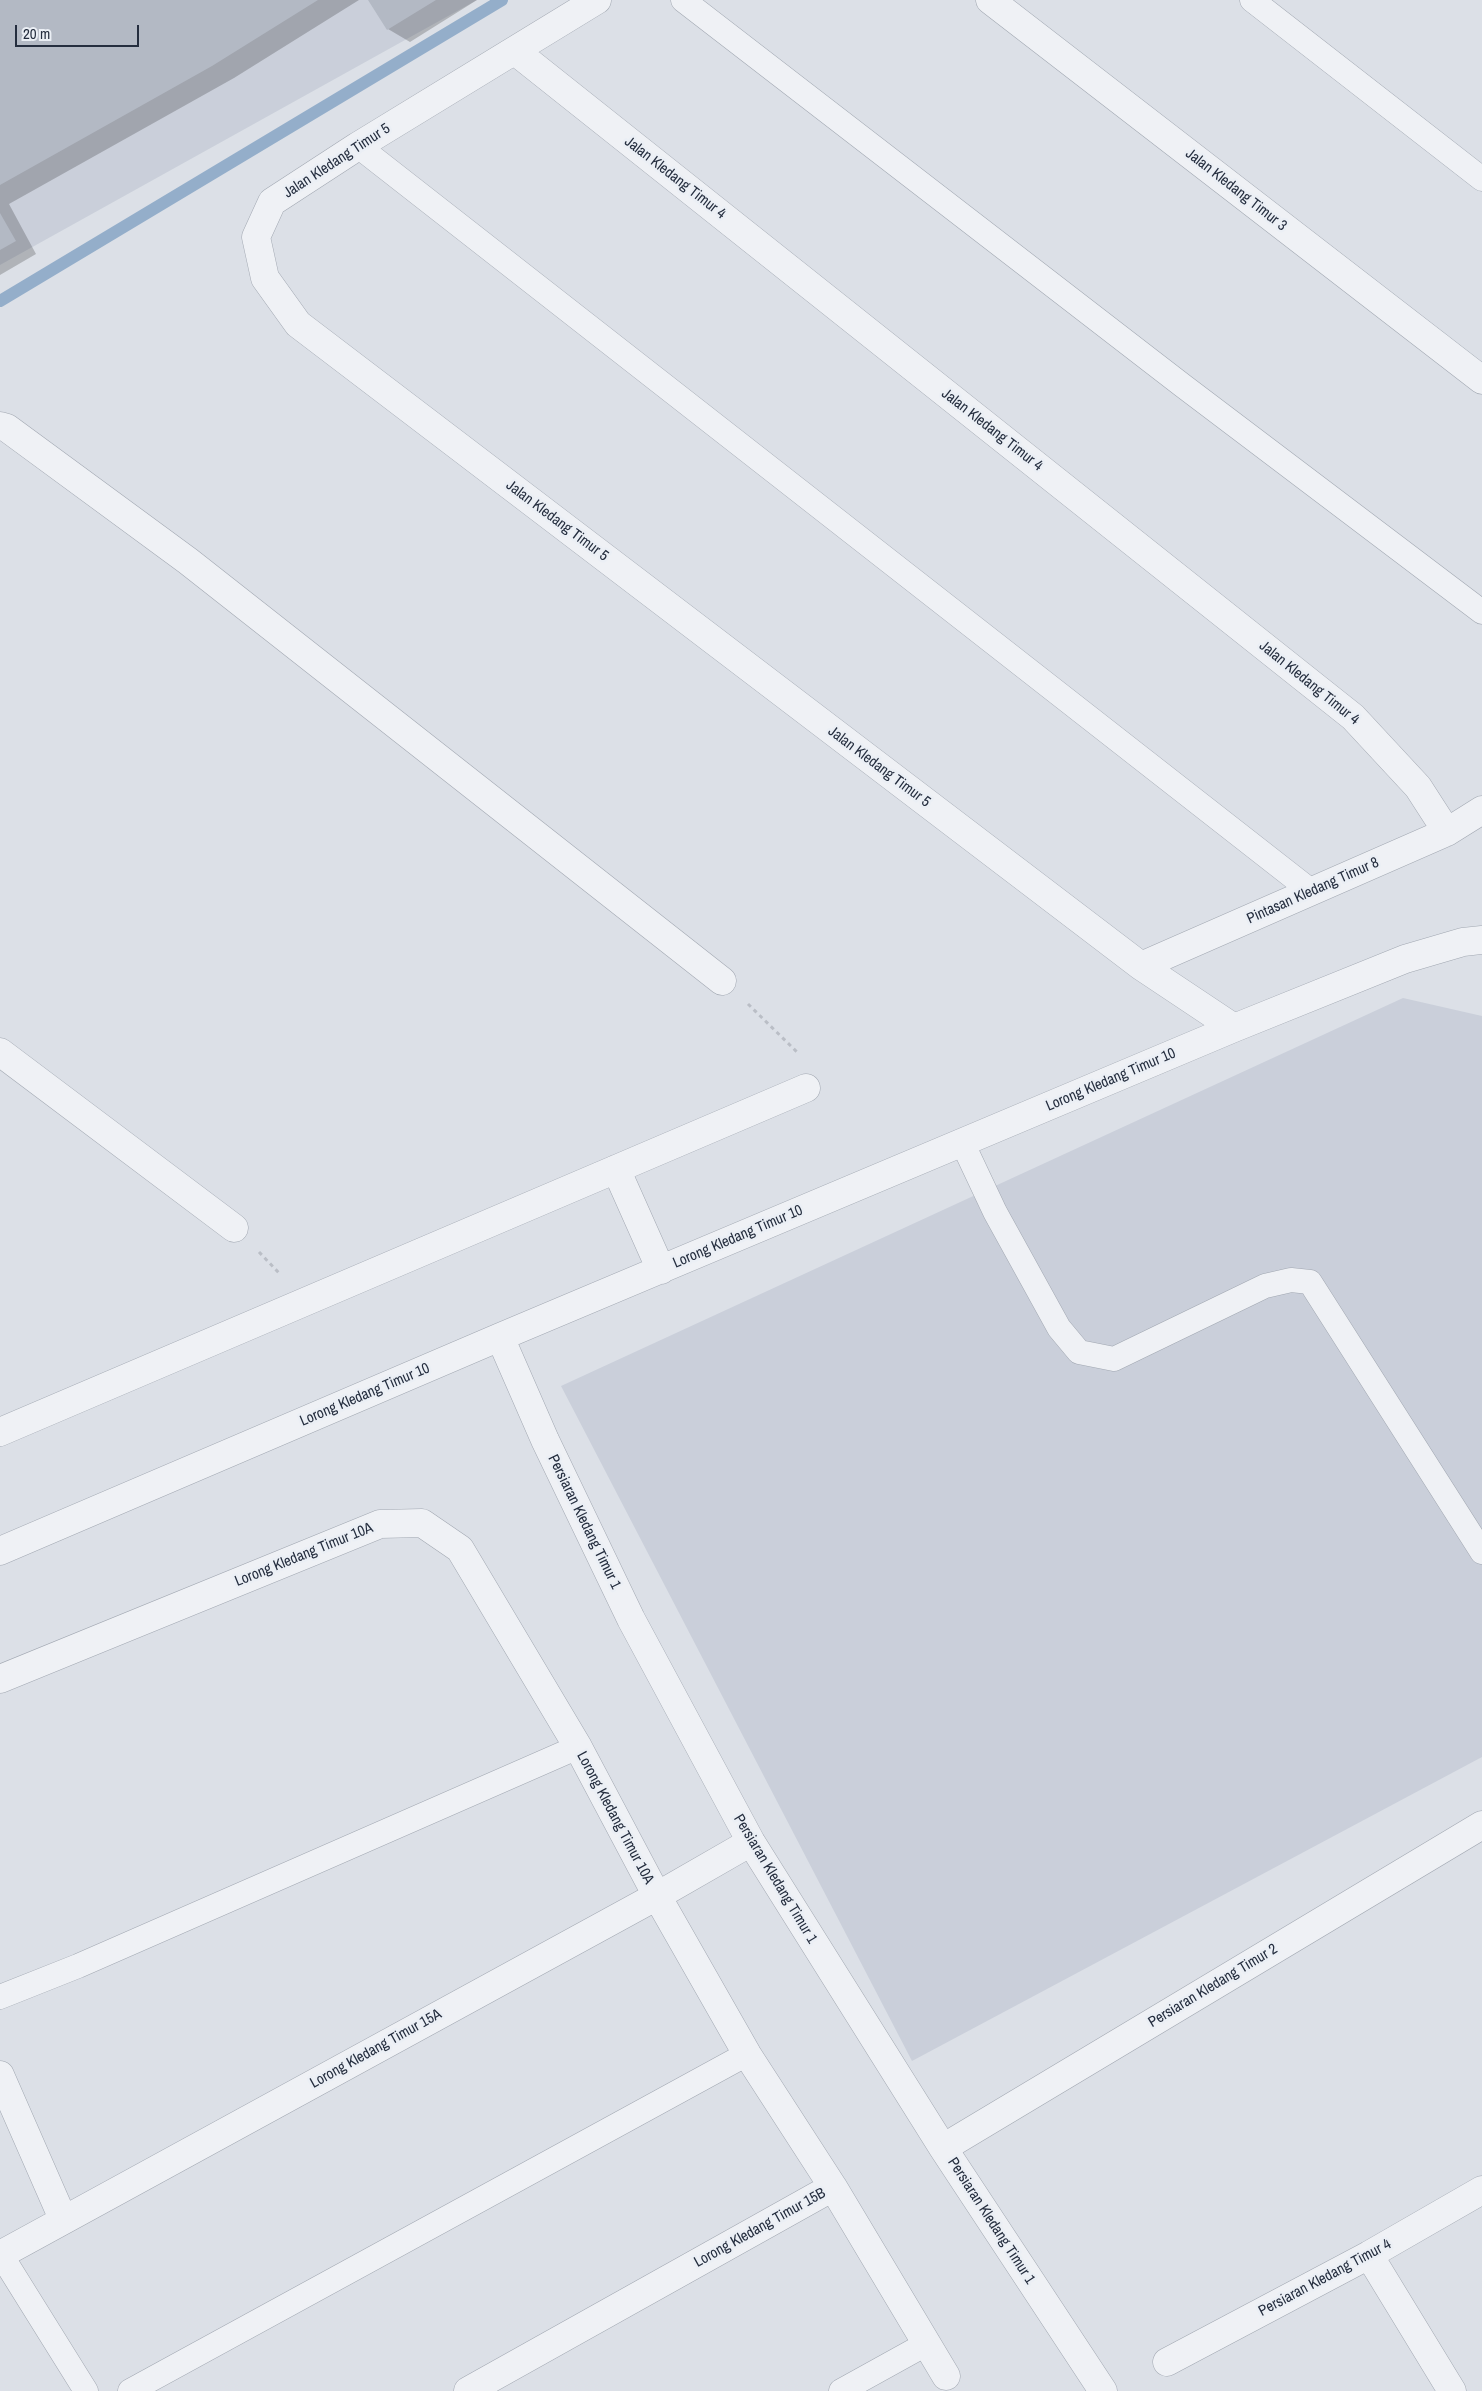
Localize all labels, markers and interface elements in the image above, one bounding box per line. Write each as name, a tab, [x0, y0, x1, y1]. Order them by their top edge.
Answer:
scale bar	[18, 15, 141, 47]
text: 20 m	[23, 23, 50, 44]
street label: Jalan Kledang Timur 5	[280, 120, 394, 202]
street label: Jalan Kledang Timur 4	[621, 133, 729, 223]
street label: Jalan Kledang Timur 3	[1182, 145, 1290, 235]
street label: Jalan Kledang Timur 4	[938, 385, 1046, 475]
street label: Jalan Kledang Timur 5	[502, 477, 612, 565]
street label: Jalan Kledang Timur 4	[1255, 637, 1363, 729]
street label: Jalan Kledang Timur 5	[824, 723, 934, 811]
street label: Pintasan Kledang Timur 8	[1244, 854, 1382, 928]
street label: Lorong Kledang Timur 10	[1043, 1045, 1179, 1115]
street label: Lorong Kledang Timur 10	[670, 1202, 806, 1272]
street label: Lorong Kledang Timur 10	[297, 1360, 433, 1430]
street label: Persiaran Kledang Timur 1	[544, 1452, 624, 1592]
street label: Lorong Kledang Timur 10A	[232, 1519, 376, 1591]
street label: Lorong Kledang Timur 10A	[572, 1749, 658, 1887]
street label: Persiaran Kledang Timur 1	[729, 1811, 821, 1947]
street label: Persiaran Kledang Timur 2	[1145, 1940, 1281, 2032]
street label: Lorong Kledang Timur 15A	[307, 2005, 445, 2093]
street label: Persiaran Kledang Timur 1	[943, 2154, 1039, 2288]
street label: Lorong Kledang Timur 15B	[691, 2184, 829, 2272]
street label: Persiaran Kledang Timur 4	[1256, 2235, 1394, 2321]

